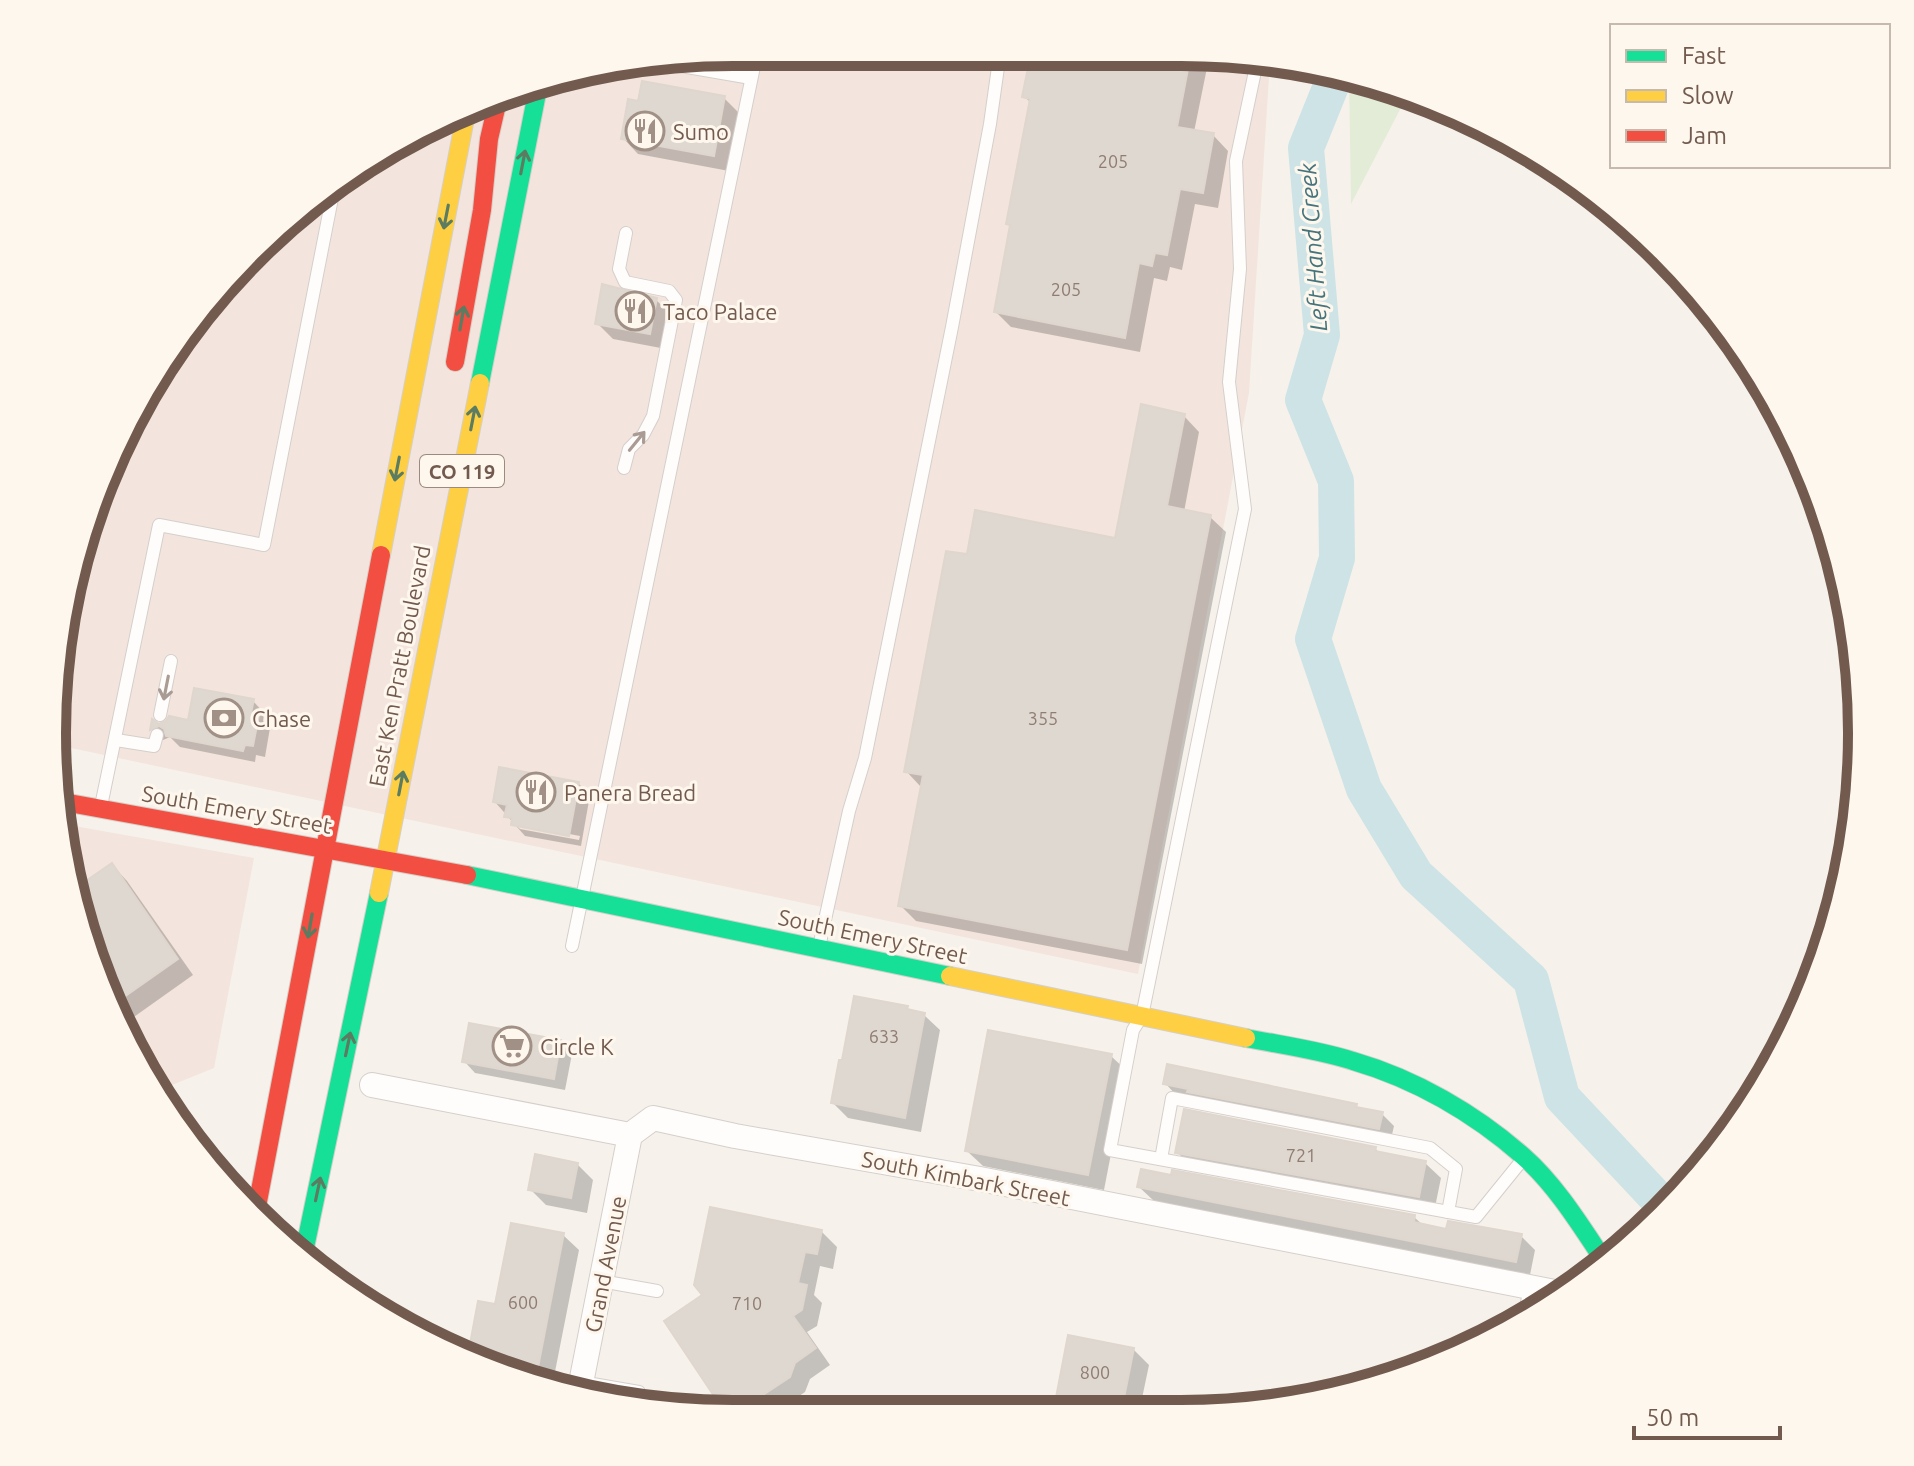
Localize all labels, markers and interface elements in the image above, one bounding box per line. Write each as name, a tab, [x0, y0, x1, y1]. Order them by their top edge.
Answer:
legend	[1610, 24, 1890, 168]
text: Fast	[1682, 42, 1726, 69]
text: Slow	[1682, 82, 1734, 109]
restaurant icon: Sumo	[624, 110, 666, 152]
place label: Sumo	[673, 119, 729, 144]
text: Jam	[1682, 122, 1727, 149]
one-way arrow	[516, 150, 531, 176]
house number: 205	[1098, 151, 1128, 171]
water label: Left Hand Creek	[1294, 161, 1332, 332]
one-way arrow	[437, 204, 452, 229]
house number: 205	[1051, 279, 1081, 299]
restaurant icon: Taco Palace	[614, 290, 656, 332]
place label: Taco Palace	[663, 299, 777, 324]
one-way arrow	[456, 306, 471, 331]
one-way arrow	[466, 405, 481, 431]
one-way arrow	[629, 431, 646, 452]
road number: CO 119	[420, 455, 504, 487]
one-way arrow	[389, 456, 404, 481]
street label: East Ken Pratt Boulevard	[363, 543, 435, 789]
one-way arrow	[157, 675, 172, 700]
bank icon: Chase	[203, 697, 245, 739]
place label: Chase	[252, 706, 311, 731]
house number: 355	[1028, 708, 1058, 728]
one-way arrow	[394, 770, 409, 796]
restaurant icon: Panera Bread	[515, 771, 557, 813]
street label: South Emery Street	[140, 780, 334, 838]
place label: Panera Bread	[564, 780, 696, 805]
street label: South Emery Street	[776, 904, 970, 968]
one-way arrow	[302, 913, 317, 938]
supermarket icon: Circle K	[491, 1025, 533, 1067]
house number: 633	[869, 1026, 899, 1046]
one-way arrow	[341, 1032, 356, 1058]
place label: Circle K	[540, 1034, 614, 1059]
house number: 721	[1286, 1145, 1316, 1165]
street label: South Kimbark Street	[860, 1146, 1073, 1211]
one-way arrow	[311, 1177, 326, 1202]
street label: Grand Avenue	[579, 1193, 631, 1335]
house number: 600	[508, 1292, 538, 1312]
house number: 710	[732, 1293, 762, 1313]
house number: 800	[1080, 1362, 1110, 1382]
scale bar	[1634, 1390, 1780, 1440]
text: 50 m	[1646, 1404, 1699, 1431]

